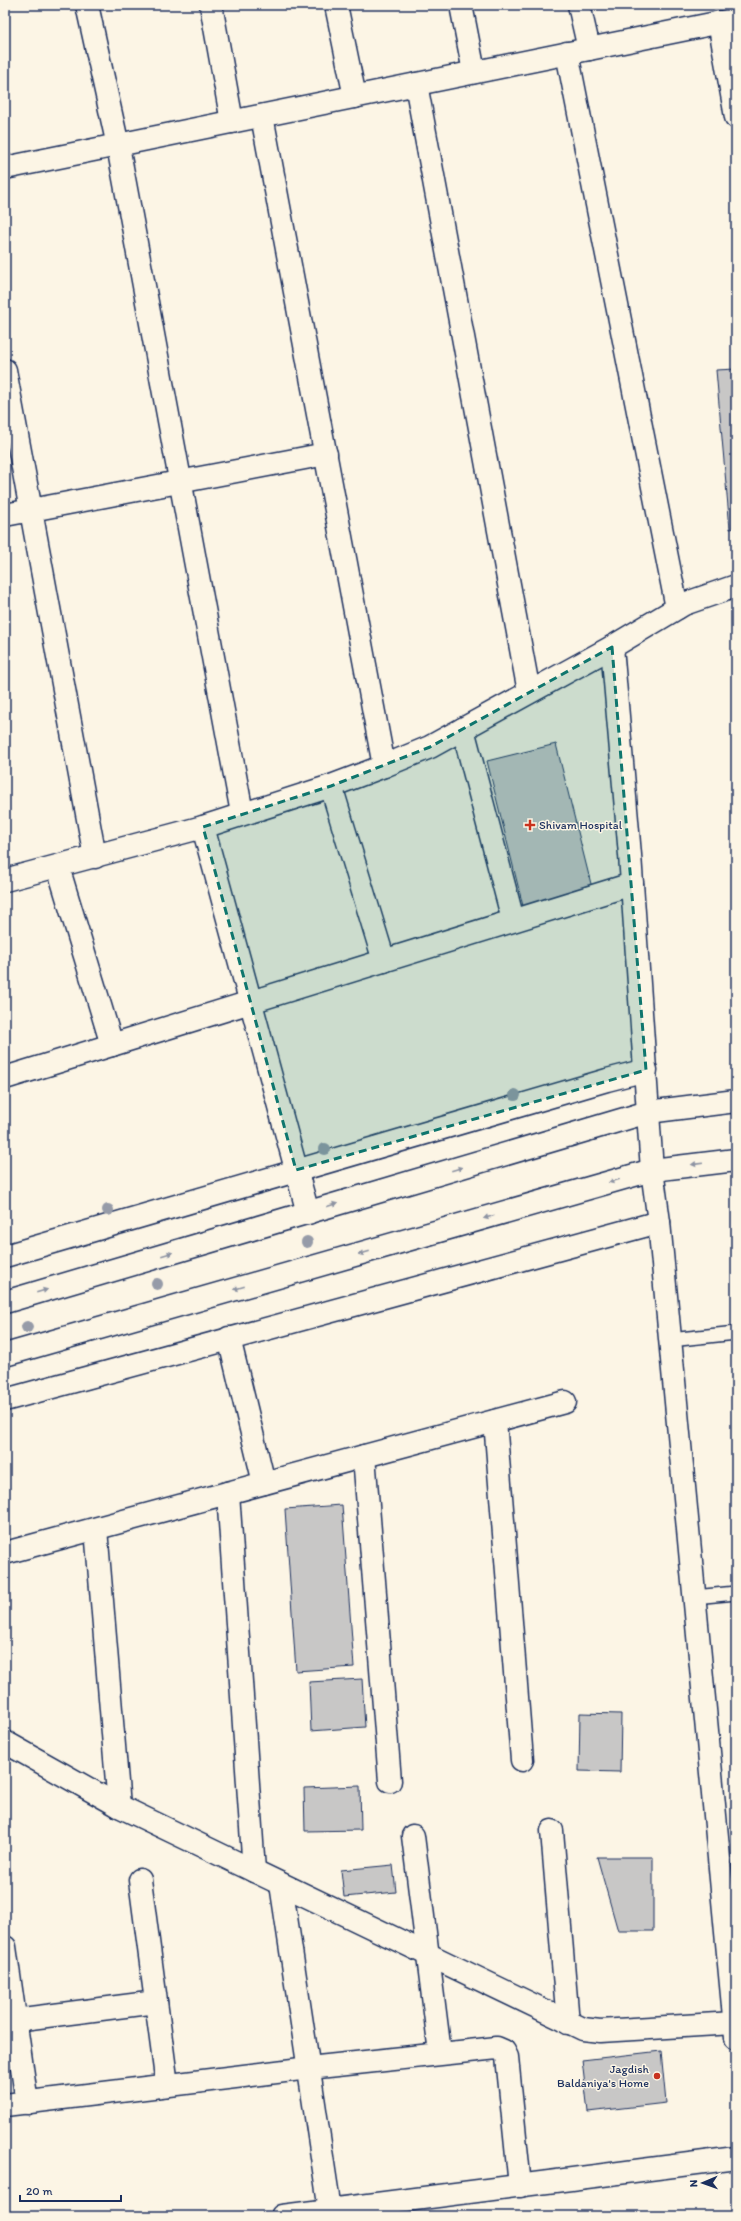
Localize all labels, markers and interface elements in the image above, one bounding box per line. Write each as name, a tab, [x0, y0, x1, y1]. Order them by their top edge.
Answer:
place label: Shivam Hospital	[539, 818, 623, 832]
marker: Shivam Hospital	[524, 819, 536, 831]
one-way arrow	[691, 1161, 703, 1168]
one-way arrow	[451, 1166, 463, 1172]
one-way arrow	[608, 1178, 620, 1184]
one-way arrow	[326, 1202, 338, 1208]
one-way arrow	[483, 1214, 495, 1220]
one-way arrow	[358, 1250, 370, 1256]
one-way arrow	[161, 1251, 173, 1257]
one-way arrow	[233, 1285, 245, 1291]
one-way arrow	[37, 1288, 49, 1294]
place label: Jagdish Baldaniya's Home	[557, 2062, 650, 2090]
marker: Jagdish Baldaniya's Home	[652, 2071, 662, 2081]
north arrow	[683, 2163, 723, 2203]
scale bar	[20, 2177, 121, 2203]
text: N	[687, 2179, 700, 2187]
text: 20 m	[26, 2184, 53, 2198]

